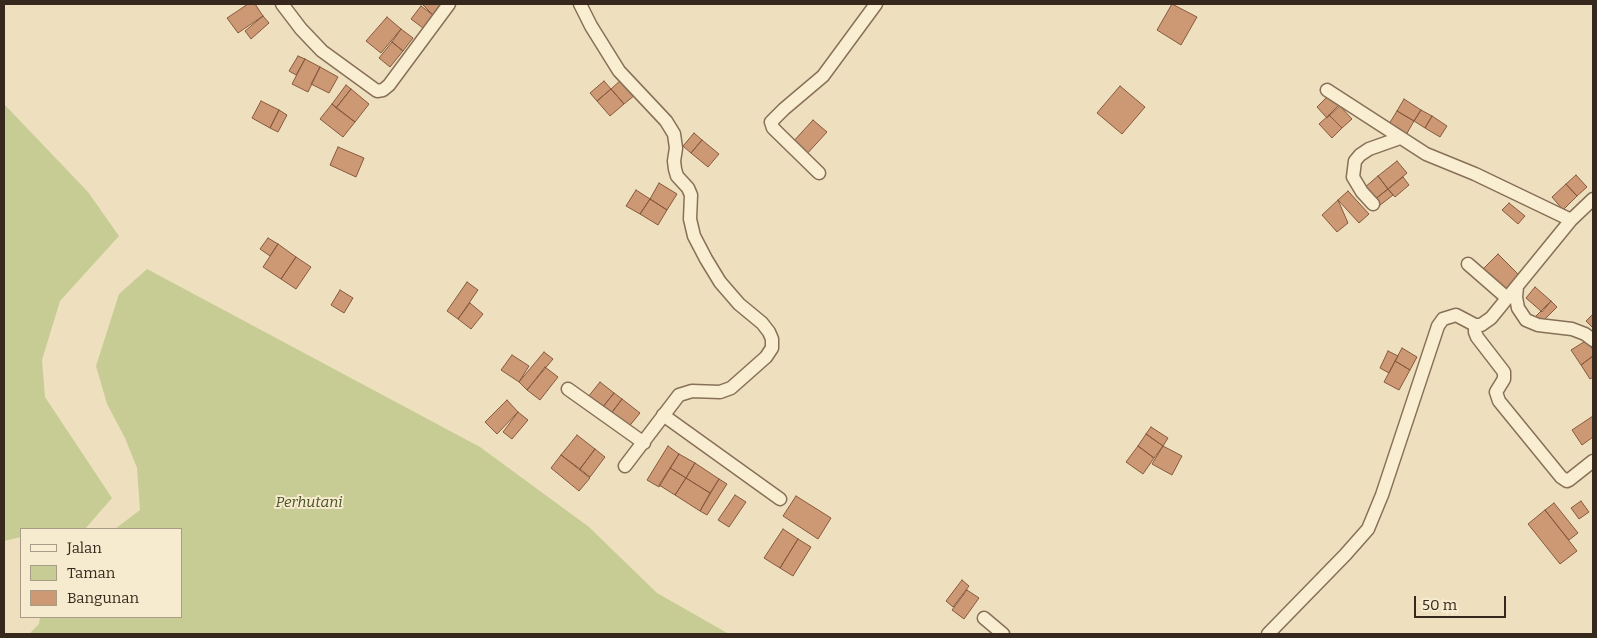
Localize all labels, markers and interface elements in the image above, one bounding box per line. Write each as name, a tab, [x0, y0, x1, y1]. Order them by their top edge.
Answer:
park label: Perhutani	[275, 494, 343, 512]
legend	[20, 528, 182, 618]
text: Jalan	[67, 539, 102, 557]
text: Taman	[67, 564, 115, 582]
scale bar	[1417, 586, 1510, 618]
text: Bangunan	[67, 589, 139, 607]
text: 50 m	[1422, 596, 1457, 614]

